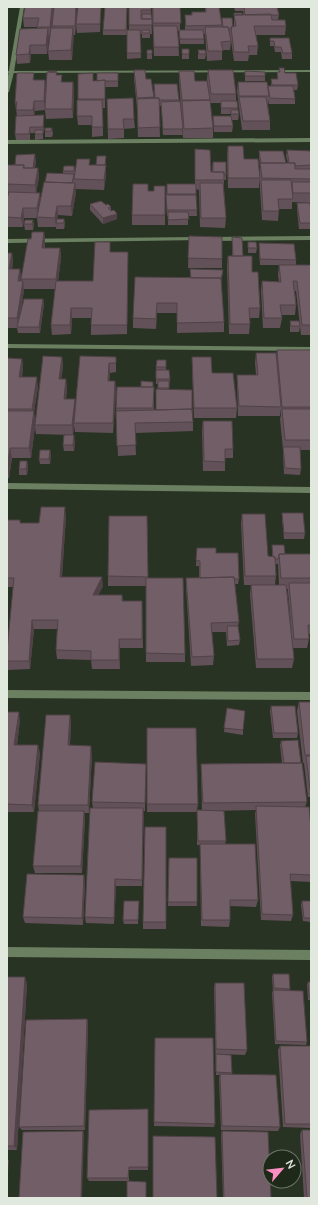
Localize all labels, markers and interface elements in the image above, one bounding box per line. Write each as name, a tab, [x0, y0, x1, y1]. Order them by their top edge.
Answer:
north arrow	[262, 1149, 302, 1189]
text: N	[282, 1157, 299, 1172]

